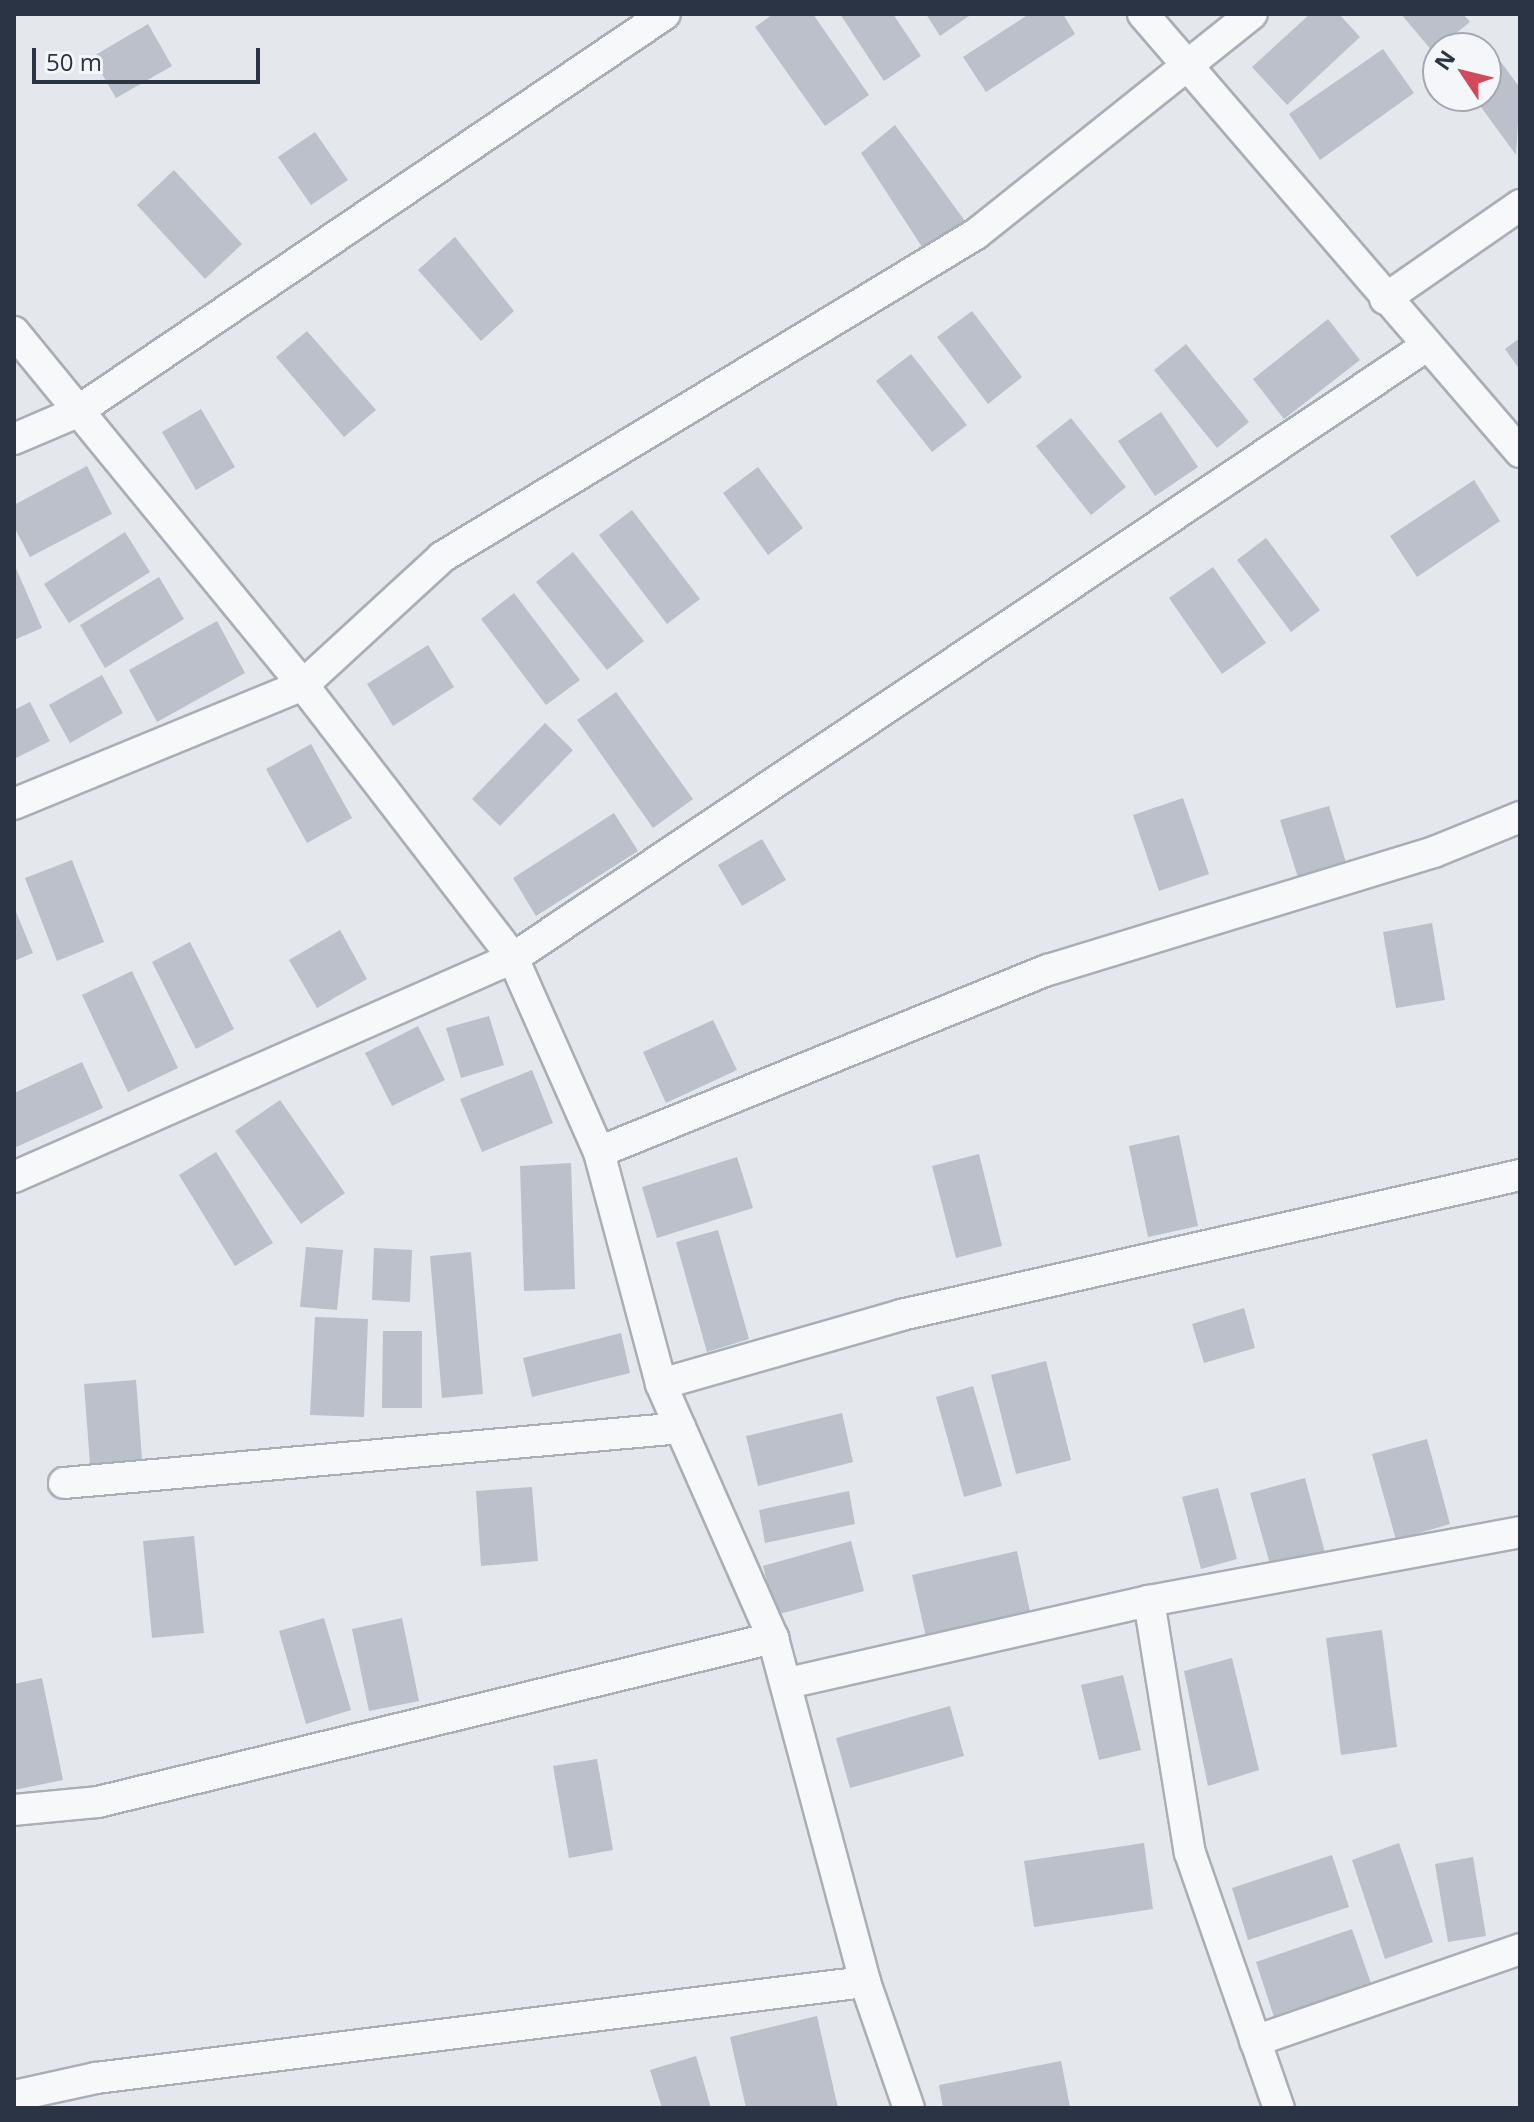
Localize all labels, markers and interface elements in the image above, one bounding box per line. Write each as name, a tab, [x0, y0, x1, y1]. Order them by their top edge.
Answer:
scale bar	[36, 32, 264, 82]
north arrow	[1422, 32, 1502, 112]
text: N	[1427, 43, 1461, 75]
text: 50 m	[46, 45, 102, 78]

